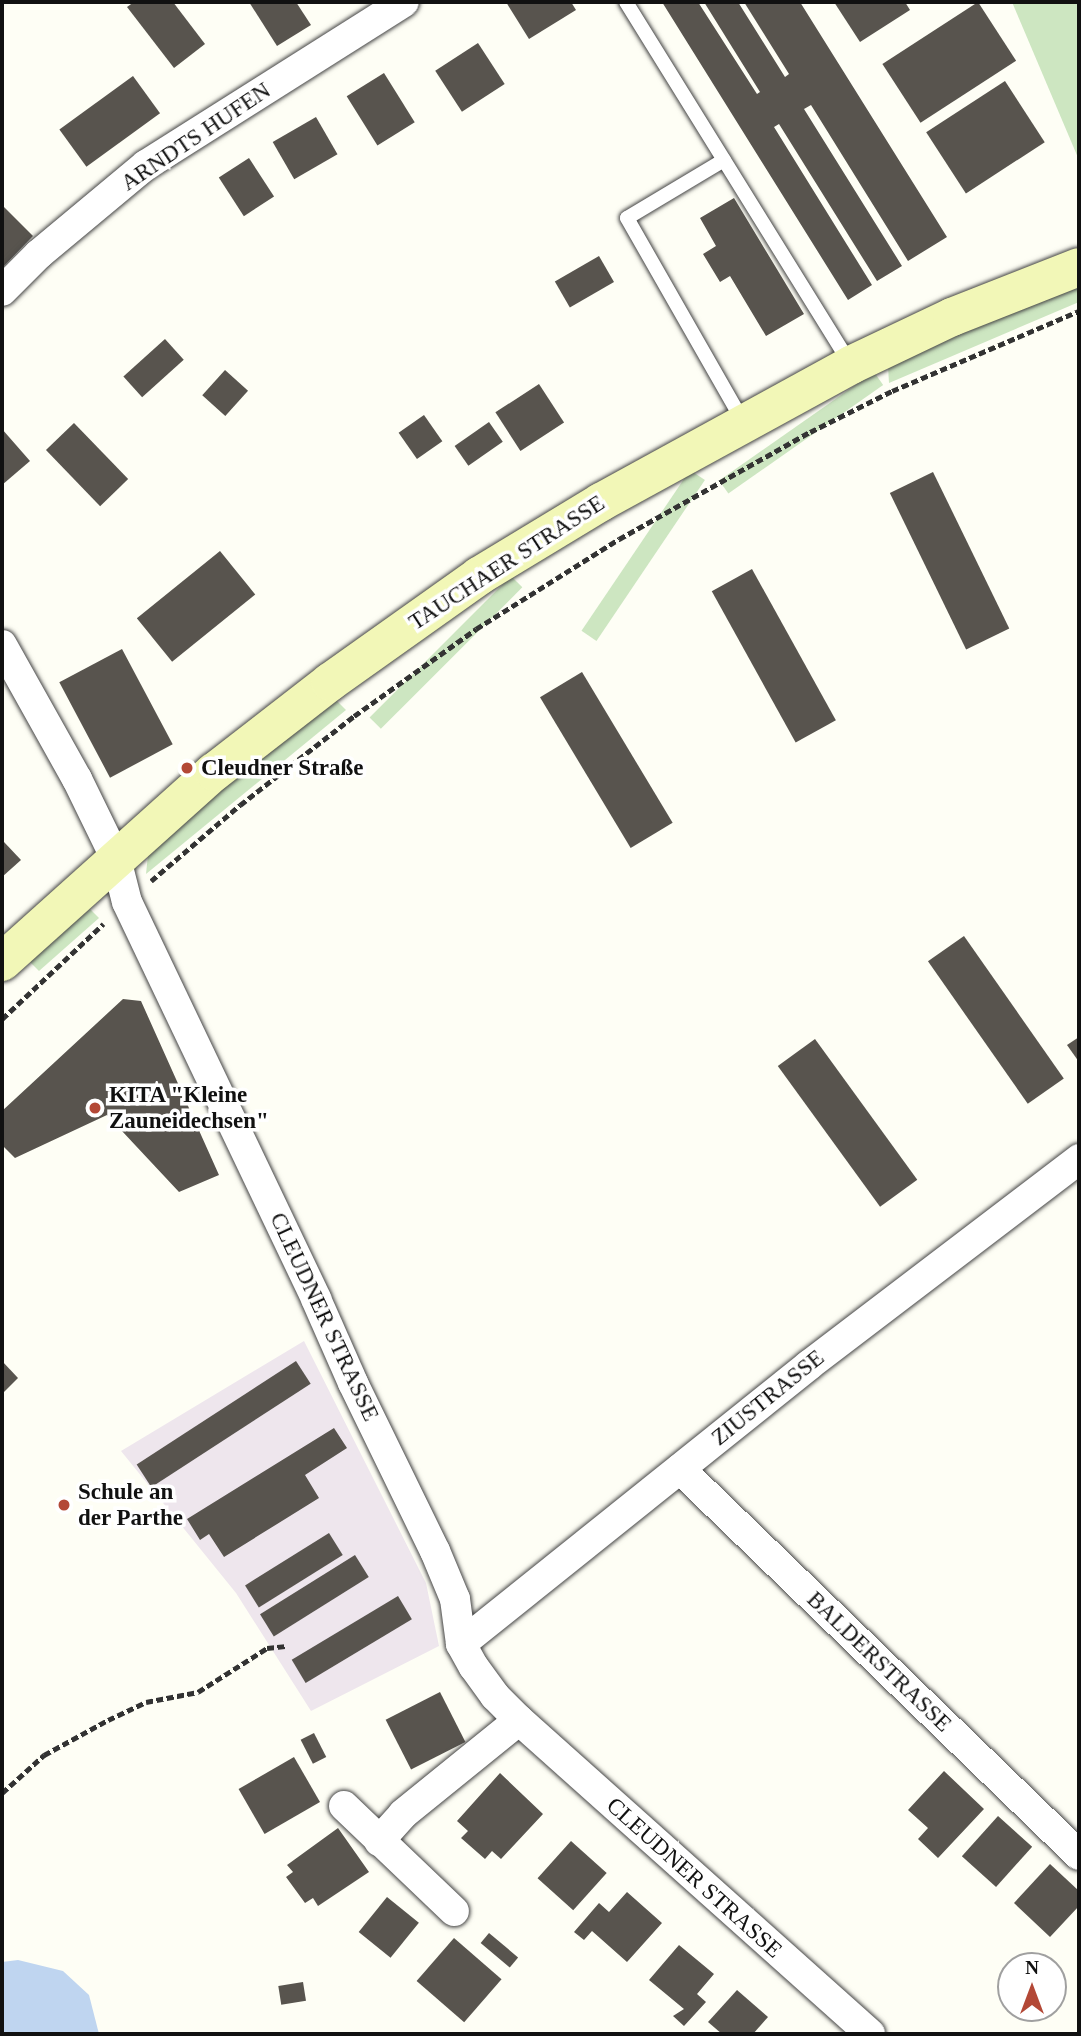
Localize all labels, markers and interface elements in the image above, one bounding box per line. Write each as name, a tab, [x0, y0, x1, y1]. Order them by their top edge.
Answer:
street label: ARNDTS HUFEN	[116, 77, 276, 197]
street label: TAUCHAER STRASSE	[404, 489, 610, 637]
place label: Cleudner Straße	[201, 754, 364, 782]
marker: Cleudner Straße	[179, 760, 195, 776]
place label: KITA "Kleine Zauneidechsen"	[109, 1081, 269, 1135]
marker: KITA "Kleine Zauneidechsen"	[87, 1100, 103, 1116]
street label: CLEUDNER STRASSE	[264, 1208, 384, 1426]
street label: ZIUSTRASSE	[706, 1344, 830, 1452]
place label: Schule an der Parthe	[78, 1478, 183, 1532]
marker: Schule an der Parthe	[56, 1497, 72, 1513]
street label: BALDERSTRASSE	[801, 1586, 957, 1738]
street label: CLEUDNER STRASSE	[600, 1792, 788, 1964]
north arrow	[997, 1952, 1067, 2022]
text: N	[1025, 1957, 1039, 1978]

